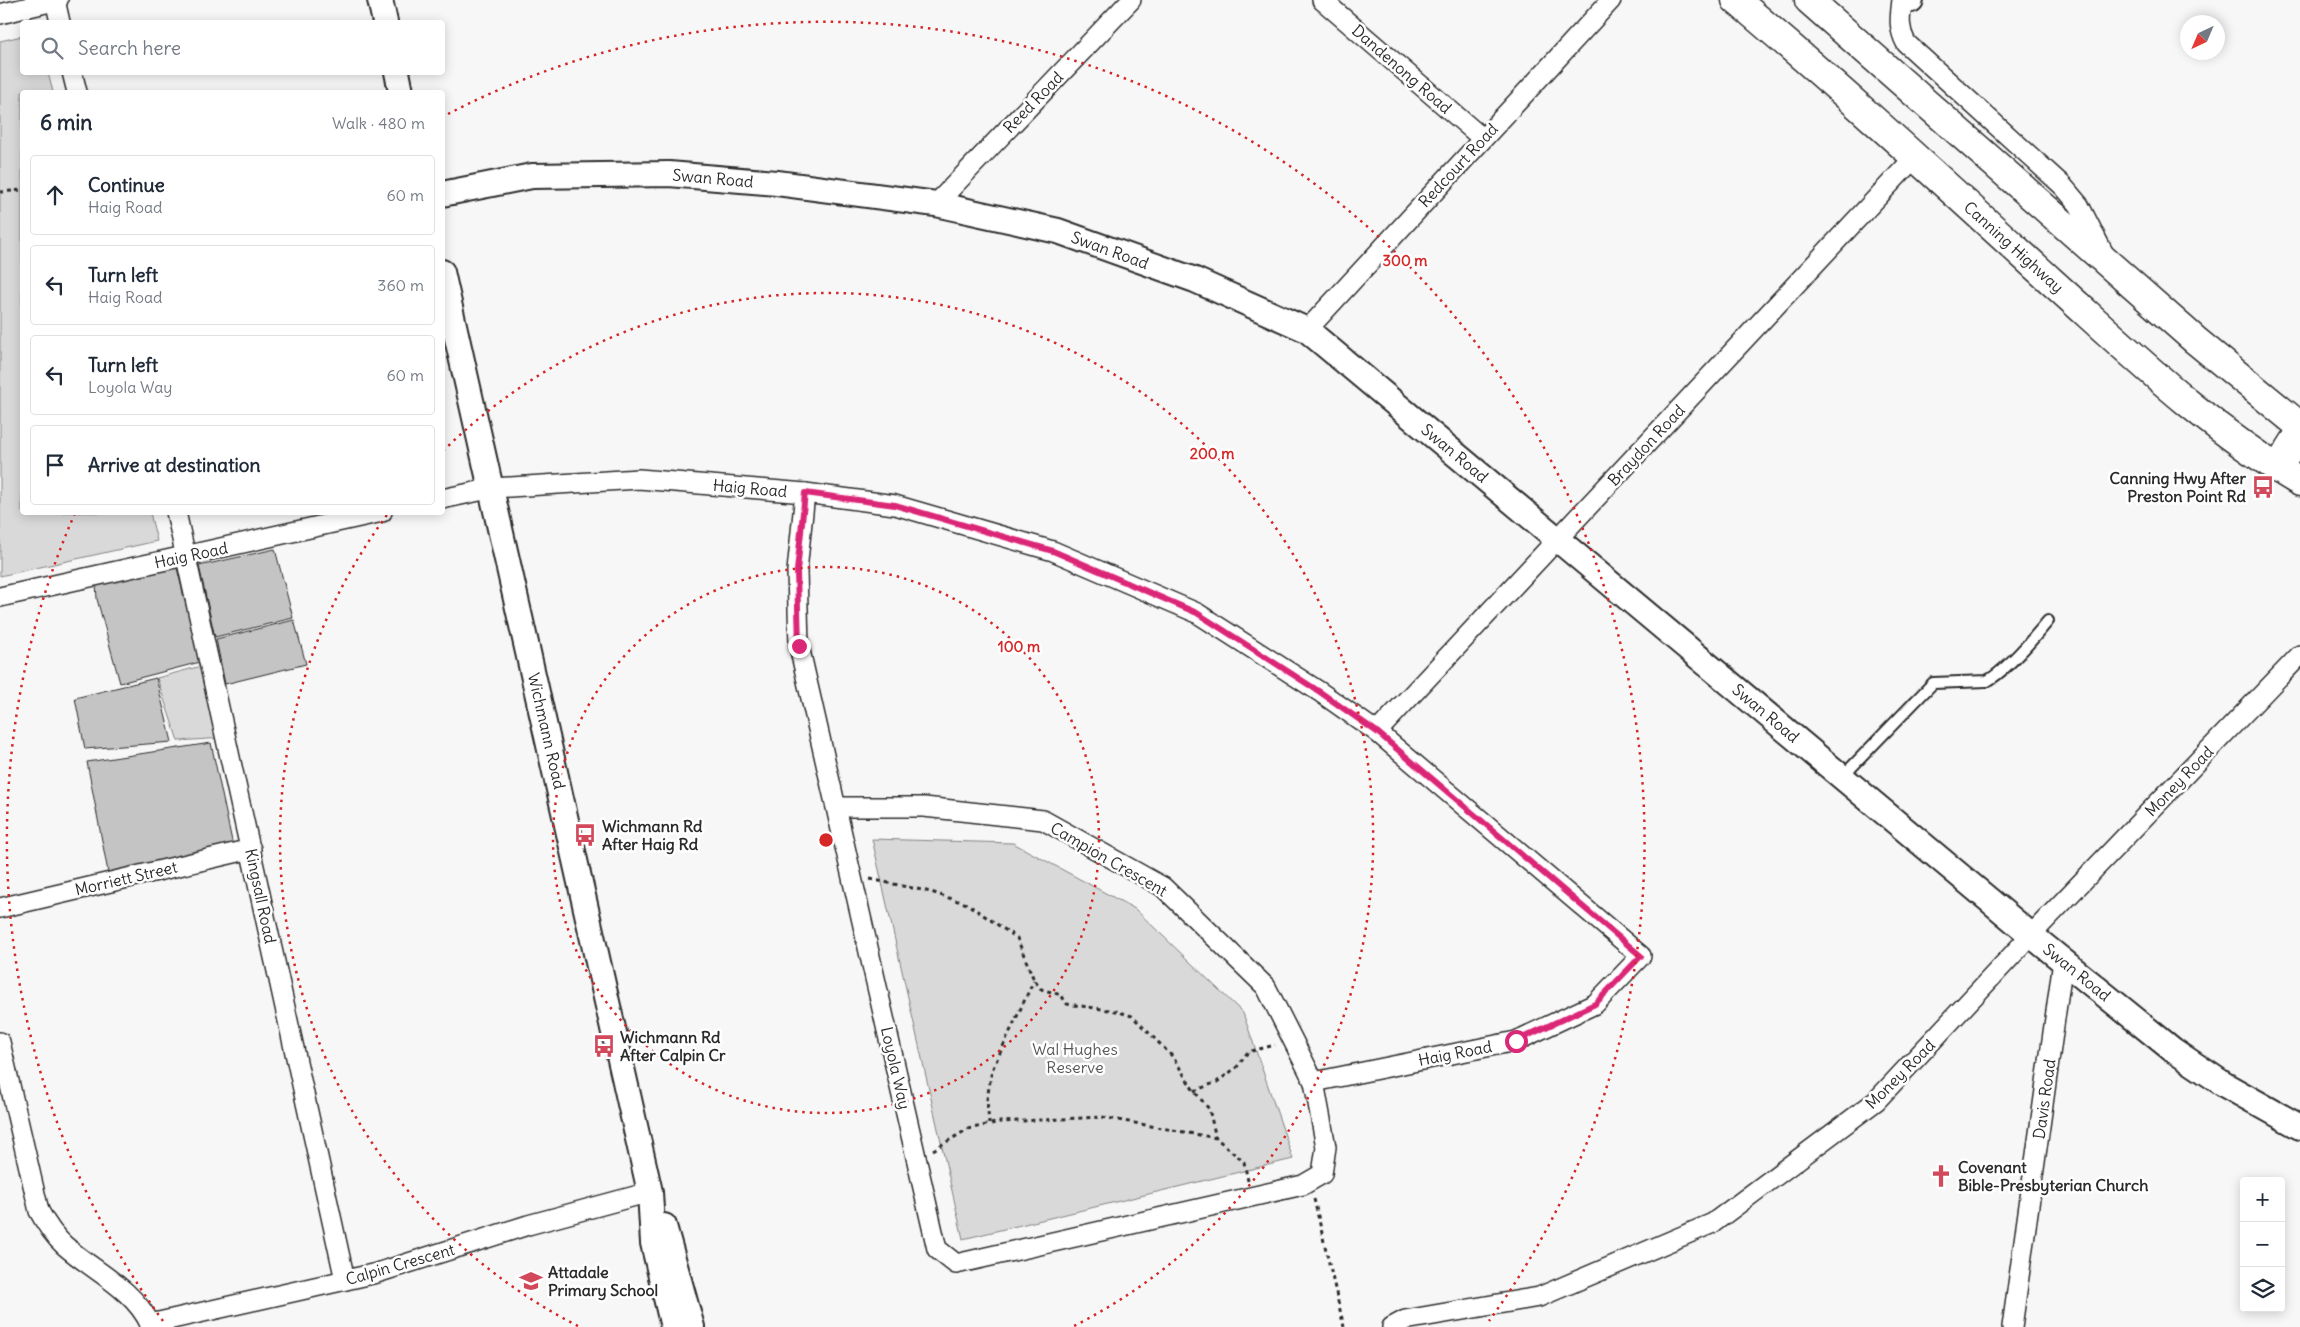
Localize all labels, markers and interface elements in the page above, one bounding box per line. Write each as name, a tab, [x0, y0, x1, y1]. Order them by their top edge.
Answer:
north arrow	[2180, 15, 2225, 60]
search box	[20, 20, 445, 75]
street label: Dandenong Road	[1348, 20, 1456, 118]
icon: search	[38, 34, 66, 62]
text: Search here	[78, 36, 181, 60]
street label: Reed Road	[999, 67, 1067, 137]
text: 6 min	[40, 109, 92, 136]
text: Walk · 480 m	[332, 113, 425, 133]
street label: Redcourt Road	[1414, 119, 1502, 211]
street label: Swan Road	[672, 165, 754, 191]
text: Continue	[88, 173, 165, 197]
icon: ahead	[41, 181, 69, 209]
text: 60 m	[386, 185, 424, 205]
text: Haig Road	[88, 197, 162, 217]
street label: Canning Highway	[1960, 197, 2068, 297]
street label: Swan Road	[1069, 227, 1151, 273]
text: 300 m	[1383, 251, 1428, 270]
text: Turn left	[88, 263, 158, 287]
icon: left	[41, 271, 69, 299]
text: 360 m	[377, 275, 424, 295]
text: Haig Road	[88, 287, 162, 307]
text: Turn left	[88, 353, 158, 377]
icon: left	[41, 361, 69, 389]
text: 60 m	[386, 365, 424, 385]
text: Loyola Way	[88, 377, 172, 397]
street label: Braydon Road	[1603, 400, 1689, 490]
street label: Swan Road	[1418, 419, 1492, 487]
text: 200 m	[1190, 444, 1234, 463]
icon: arrive	[41, 451, 69, 479]
text: Arrive at destination	[88, 453, 261, 477]
place label: Canning Hwy After Preston Point Rd	[2110, 468, 2247, 506]
bus stop icon: Canning Hwy After Preston Point Rd	[2250, 474, 2276, 500]
street label: Haig Road	[712, 475, 788, 501]
street label: Haig Road	[153, 537, 229, 573]
route end	[788, 635, 811, 658]
text: 100 m	[998, 637, 1040, 656]
street label: Wichmann Road	[524, 671, 570, 791]
street label: Swan Road	[1729, 679, 1803, 747]
street label: Money Road	[2140, 742, 2218, 820]
place label: Wichmann Rd After Haig Rd	[602, 816, 703, 855]
street label: Campion Crescent	[1047, 817, 1172, 901]
bus stop icon: Wichmann Rd After Haig Rd	[572, 822, 598, 848]
centre of rings	[817, 831, 835, 849]
street label: Kingsall Road	[241, 847, 281, 945]
street label: Morriett Street	[73, 856, 180, 899]
street label: Swan Road	[2039, 939, 2115, 1005]
street label: Loyola Way	[877, 1025, 915, 1111]
place label: Wichmann Rd After Calpin Cr	[620, 1027, 726, 1066]
route start	[1505, 1030, 1528, 1053]
bus stop icon: Wichmann Rd After Calpin Cr	[591, 1033, 617, 1059]
street label: Money Road	[1861, 1035, 1939, 1113]
street label: Haig Road	[1417, 1036, 1493, 1070]
park label: Wal Hughes Reserve	[1032, 1039, 1118, 1077]
street label: Davis Road	[2028, 1058, 2060, 1140]
place label: Covenant Bible-Presbyterian Church	[1958, 1157, 2148, 1196]
church icon: Covenant Bible-Presbyterian Church	[1928, 1163, 1954, 1189]
map controls	[2240, 1177, 2285, 1312]
button: +	[2240, 1177, 2285, 1222]
button: −	[2240, 1222, 2285, 1267]
street label: Calpin Crescent	[343, 1239, 457, 1289]
place label: Attadale Primary School	[548, 1262, 658, 1301]
button: layers	[2240, 1267, 2285, 1312]
school or university icon: Attadale Primary School	[518, 1268, 544, 1294]

